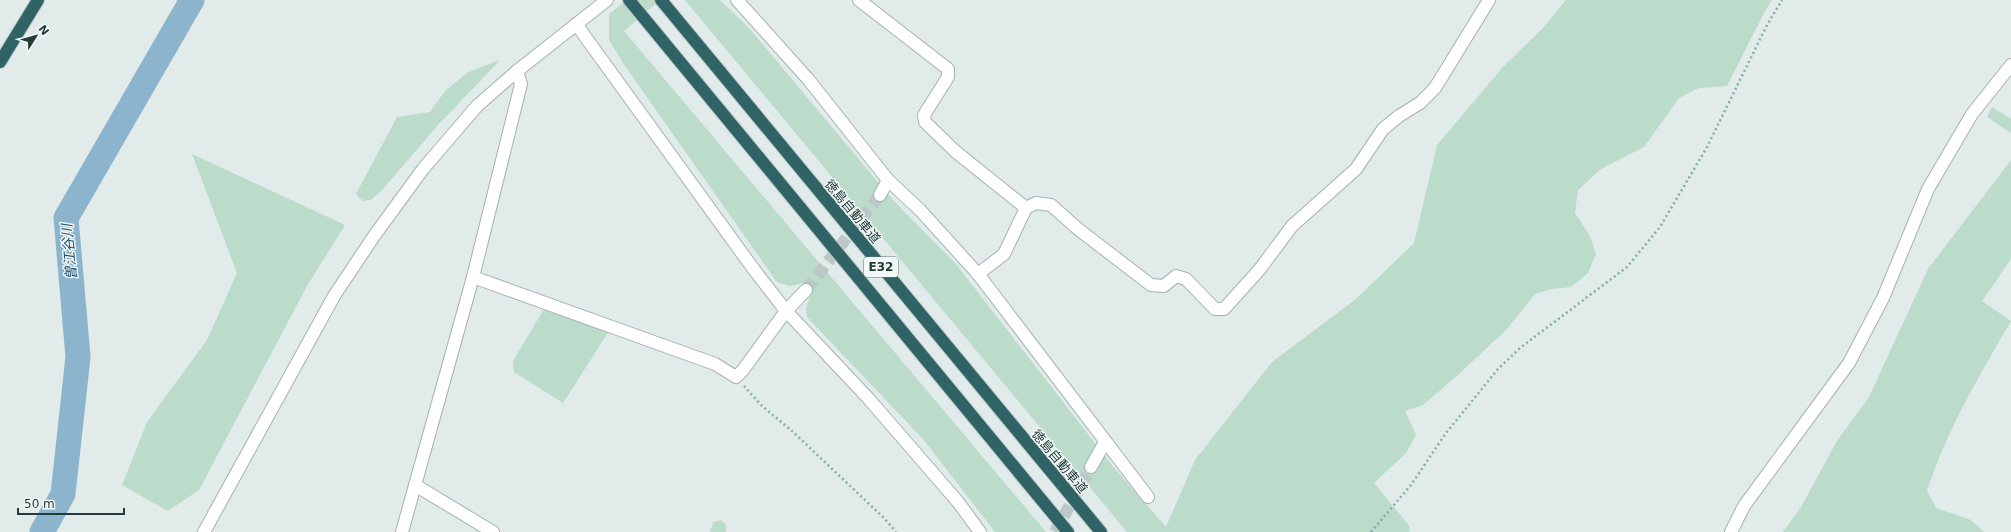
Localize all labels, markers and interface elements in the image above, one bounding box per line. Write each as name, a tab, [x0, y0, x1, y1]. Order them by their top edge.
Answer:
north arrow	[16, 16, 56, 56]
text: N	[36, 23, 52, 38]
street label: 徳島自動車道	[822, 177, 883, 246]
water label: 曽江谷川	[58, 221, 79, 281]
road number: E32	[864, 257, 898, 277]
street label: 徳島自動車道	[1029, 427, 1090, 496]
scale bar	[18, 490, 124, 516]
text: 50 m	[24, 497, 55, 511]

